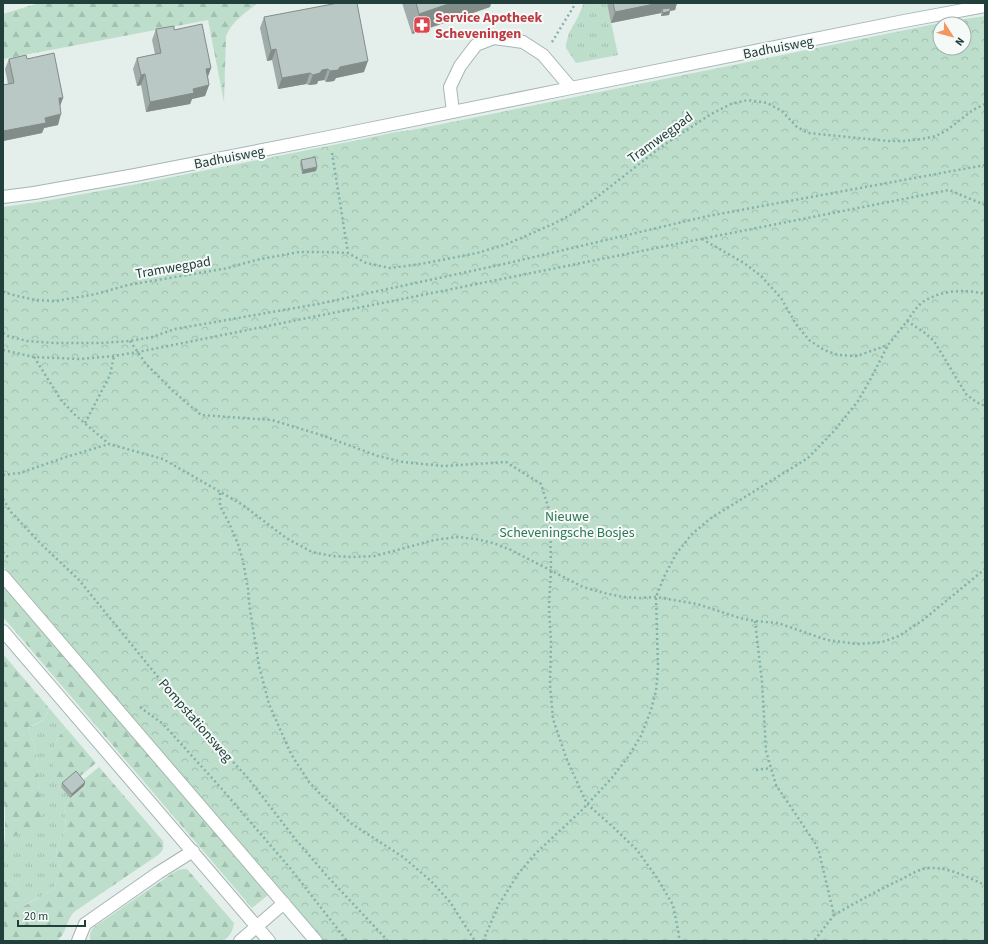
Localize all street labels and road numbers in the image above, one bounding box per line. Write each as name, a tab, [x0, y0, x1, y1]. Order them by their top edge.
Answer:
street label: Badhuisweg	[741, 31, 815, 65]
street label: Tramwegpad	[624, 107, 697, 168]
street label: Badhuisweg	[192, 141, 266, 175]
street label: Tramwegpad	[134, 252, 212, 284]
street label: Pompstationsweg	[153, 675, 237, 767]

